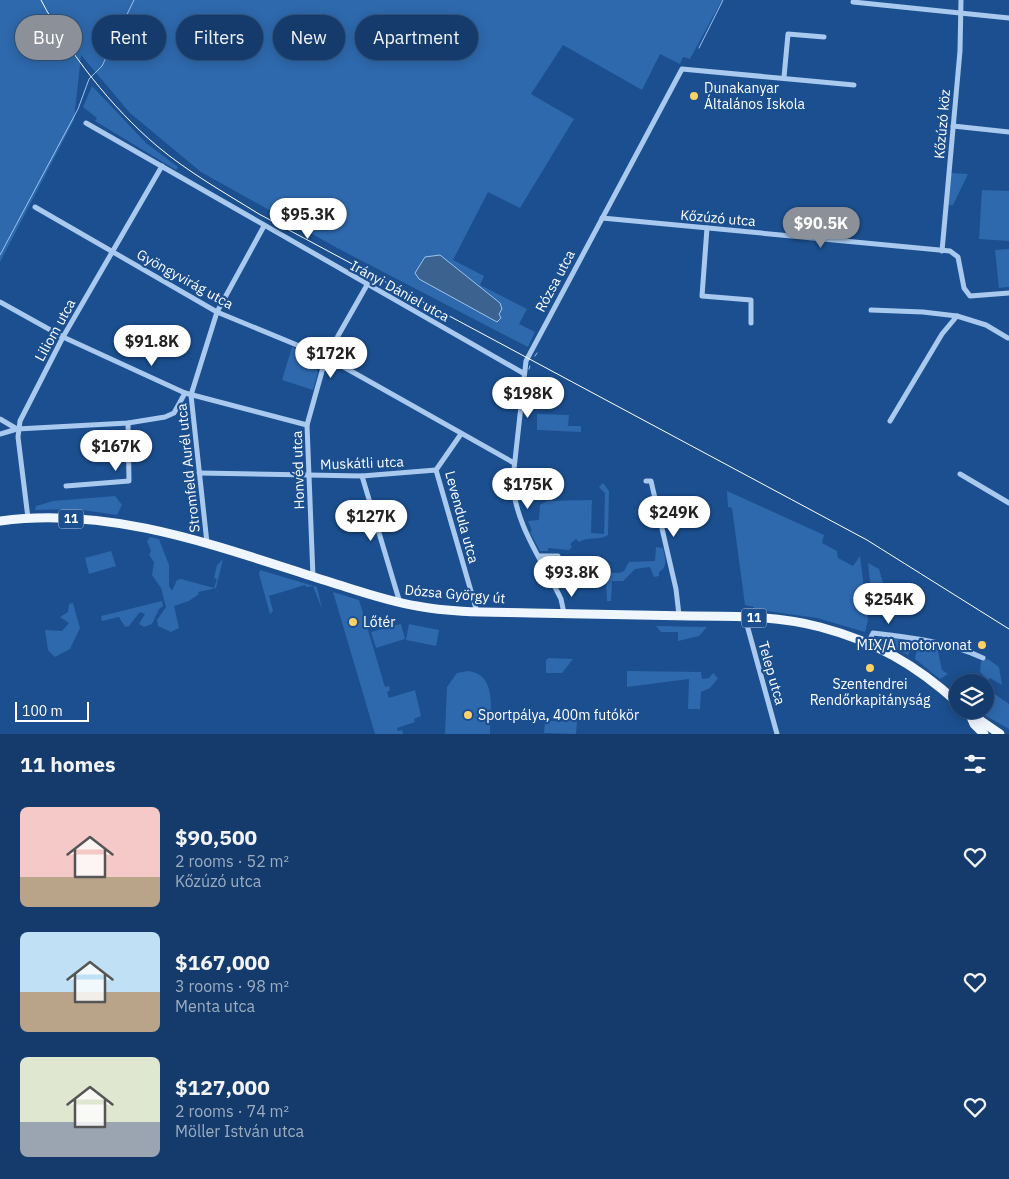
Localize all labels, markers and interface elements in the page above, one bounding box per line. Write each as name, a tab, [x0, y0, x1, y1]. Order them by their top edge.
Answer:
chip: Buy	[15, 15, 82, 60]
chip: Rent	[92, 15, 166, 60]
chip: Filters	[176, 15, 263, 60]
chip: New	[273, 15, 345, 60]
chip: Apartment	[355, 15, 478, 60]
place label: Dunakanyar Általános Iskola	[704, 79, 806, 113]
street label: Kőzúzó köz	[930, 88, 954, 159]
marker: Dunakanyar Általános Iskola	[688, 90, 700, 102]
pin: $95.3K	[267, 198, 349, 240]
text: $95.3K	[281, 204, 335, 224]
street label: Kőzúzó utca	[680, 206, 757, 230]
pin: $90.5K	[780, 206, 862, 249]
text: $90.5K	[794, 213, 848, 233]
street label: Gyöngyvirág utca	[133, 245, 237, 313]
street label: Rózsa utca	[531, 246, 579, 315]
street label: Irányi Dániel utca	[347, 256, 453, 326]
street label: Liliom utca	[31, 295, 80, 364]
pin: $91.8K	[111, 324, 193, 367]
text: $91.8K	[125, 331, 179, 351]
pin: $172K	[296, 336, 366, 379]
text: $172K	[306, 343, 356, 363]
pin: $198K	[493, 376, 563, 419]
text: $198K	[503, 383, 553, 403]
street label: Stromfeld Aurél utca	[172, 402, 204, 533]
pin: $167K	[81, 430, 151, 472]
street label: Honvéd utca	[288, 430, 308, 510]
text: $167K	[91, 436, 141, 456]
street label: Muskátli utca	[320, 453, 405, 473]
pin: $175K	[493, 468, 563, 510]
street label: Levendula utca	[441, 469, 483, 566]
text: $175K	[503, 474, 553, 494]
pin: $249K	[639, 496, 709, 538]
pin: $127K	[336, 500, 406, 542]
text: $249K	[649, 502, 699, 522]
text: $127K	[346, 506, 396, 526]
road number: 11	[58, 509, 84, 528]
pin: $93.8K	[531, 556, 613, 598]
text: $93.8K	[545, 562, 599, 582]
street label: Dózsa György út	[404, 581, 506, 607]
pin: $254K	[854, 582, 924, 625]
text: $254K	[864, 589, 914, 609]
road number: 11	[742, 608, 766, 628]
place label: Lőtér	[363, 613, 395, 631]
marker: Lőtér	[347, 616, 359, 628]
place label: MIX/A motorvonat	[856, 636, 972, 654]
street label: Telep utca	[754, 639, 790, 707]
marker: MIX/A motorvonat	[976, 639, 988, 651]
marker: Szentendrei Rendőrkapitányság	[864, 662, 876, 674]
map controls	[949, 674, 994, 719]
button: layers	[949, 674, 994, 719]
place label: Szentendrei Rendőrkapitányság	[810, 675, 931, 709]
scale bar	[15, 699, 89, 722]
text: 100 m	[22, 702, 63, 720]
place label: Sportpálya, 400m futókör	[478, 706, 639, 724]
marker: Sportpálya, 400m futókör	[462, 709, 474, 721]
text: 11 homes	[20, 750, 116, 778]
icon: filters	[961, 750, 989, 778]
text: $90,500	[175, 823, 257, 851]
icon: home	[60, 827, 120, 887]
icon: heart	[961, 843, 989, 871]
text: 2 rooms · 52 m²	[175, 851, 289, 871]
text: Kőzúzó utca	[175, 871, 261, 891]
text: $167,000	[175, 948, 270, 976]
icon: home	[60, 952, 120, 1012]
icon: heart	[961, 968, 989, 996]
text: 3 rooms · 98 m²	[175, 976, 289, 996]
text: Menta utca	[175, 996, 255, 1016]
text: $127,000	[175, 1073, 270, 1101]
icon: home	[60, 1077, 120, 1137]
icon: heart	[961, 1093, 989, 1121]
text: 2 rooms · 74 m²	[175, 1101, 289, 1121]
text: Möller István utca	[175, 1121, 304, 1141]

